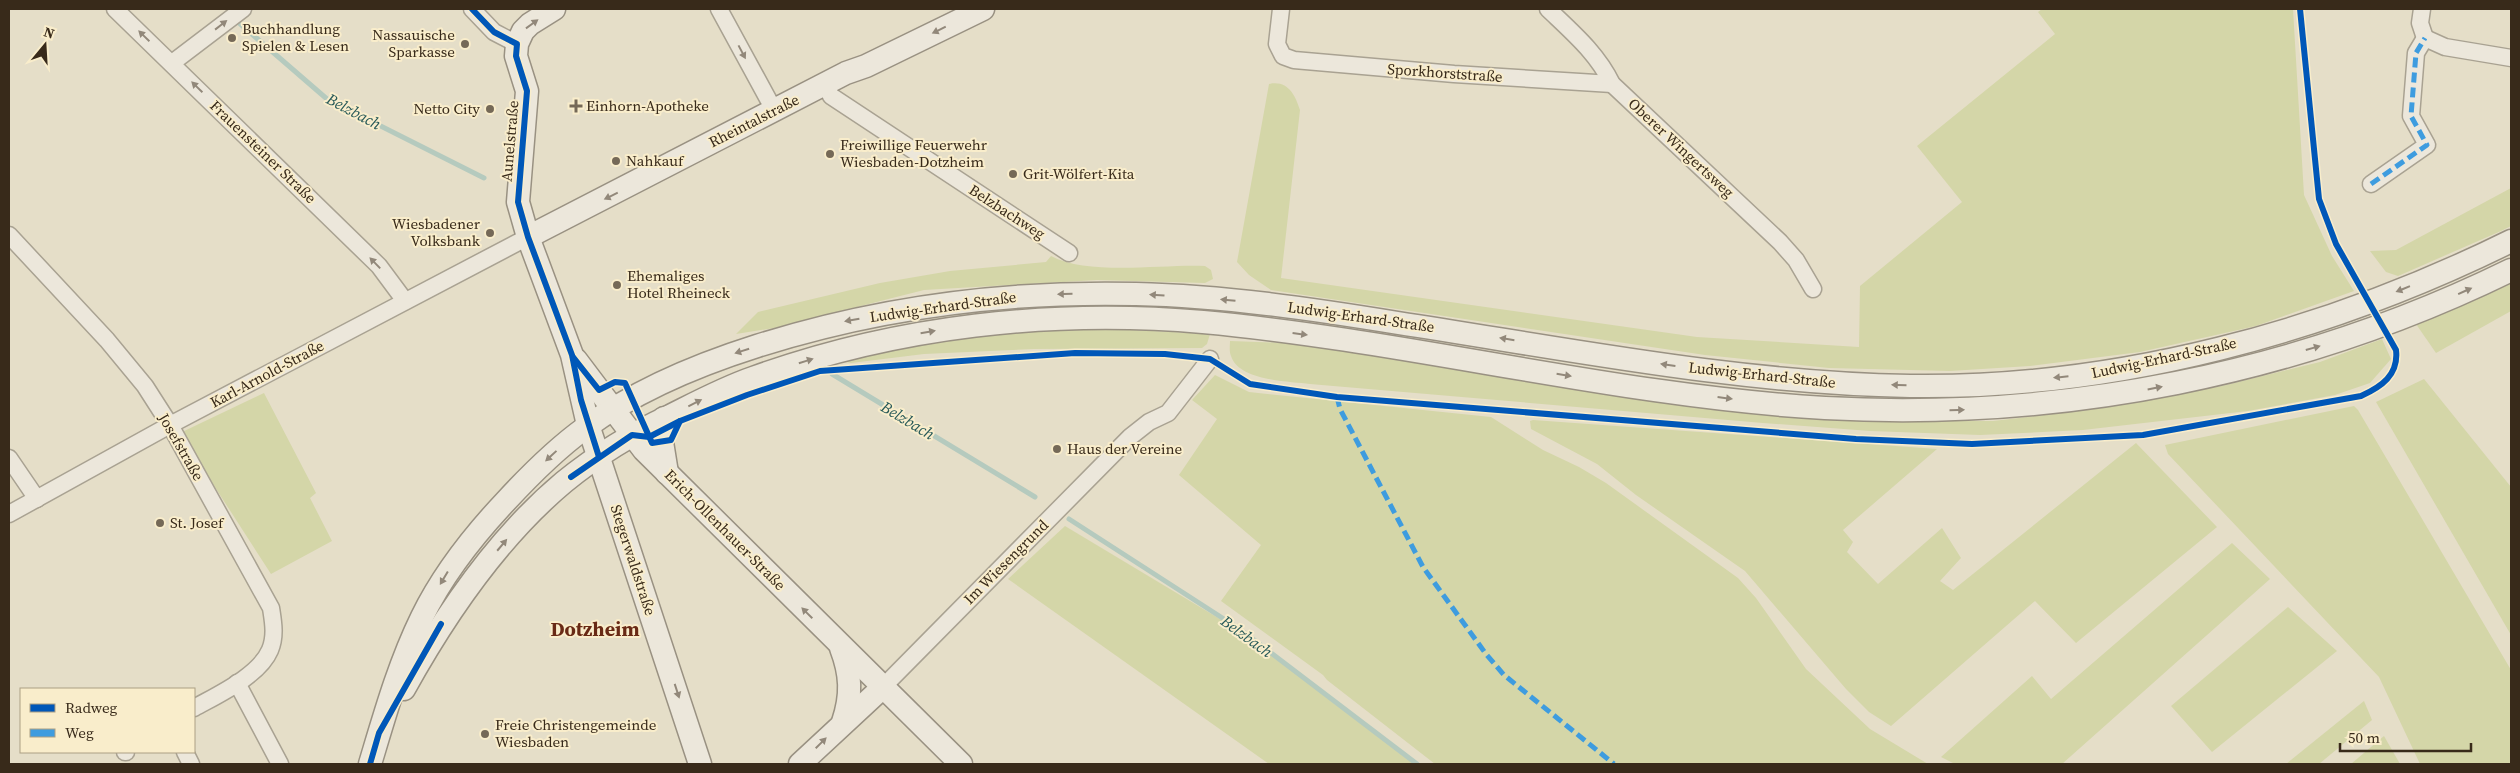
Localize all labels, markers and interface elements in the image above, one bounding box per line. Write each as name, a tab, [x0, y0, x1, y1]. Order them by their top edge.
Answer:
place label: Buchhandlung Spielen & Lesen	[242, 18, 349, 56]
one-way arrow	[525, 18, 538, 29]
north arrow	[20, 20, 70, 70]
one-way arrow	[214, 20, 227, 31]
text: N	[41, 22, 57, 44]
place label: Nassauische Sparkasse	[372, 24, 455, 62]
one-way arrow	[932, 26, 946, 34]
one-way arrow	[138, 30, 150, 42]
marker: Buchhandlung Spielen & Lesen	[226, 32, 238, 44]
marker: Nassauische Sparkasse	[459, 38, 471, 50]
one-way arrow	[738, 45, 747, 58]
street label: Sporkhorststraße	[1387, 58, 1504, 87]
one-way arrow	[191, 82, 203, 94]
water label: Belzbach	[322, 87, 385, 135]
street label: Rheintalstraße	[705, 89, 803, 152]
street label: Oberer Wingertsweg	[1624, 93, 1739, 202]
street label: Frauensteiner Straße	[206, 95, 321, 208]
place label: Einhorn-Apotheke	[586, 95, 709, 116]
place label: Netto City	[413, 98, 480, 119]
street label: Aunelstraße	[496, 99, 524, 182]
marker: Einhorn-Apotheke	[570, 100, 582, 112]
marker: Netto City	[484, 103, 496, 115]
place label: Freiwillige Feuerwehr Wiesbaden-Dotzheim	[840, 134, 988, 172]
marker: Freiwillige Feuerwehr Wiesbaden-Dotzheim	[824, 148, 836, 160]
place label: Nahkauf	[626, 150, 685, 171]
marker: Nahkauf	[610, 155, 622, 167]
place label: Grit-Wölfert-Kita	[1023, 163, 1135, 184]
marker: Grit-Wölfert-Kita	[1007, 168, 1019, 180]
street label: Belzbachweg	[965, 179, 1050, 244]
one-way arrow	[604, 192, 618, 200]
place label: Wiesbadener Volksbank	[392, 213, 481, 251]
marker: Wiesbadener Volksbank	[484, 227, 496, 239]
one-way arrow	[369, 257, 381, 269]
place label: Ehemaliges Hotel Rheineck	[627, 265, 731, 303]
marker: Ehemaliges Hotel Rheineck	[611, 279, 623, 291]
street label: Ludwig-Erhard-Straße	[868, 286, 1018, 327]
one-way arrow	[2396, 286, 2410, 294]
one-way arrow	[2458, 287, 2472, 295]
one-way arrow	[1057, 290, 1073, 298]
one-way arrow	[1149, 291, 1165, 299]
one-way arrow	[1220, 296, 1236, 304]
street label: Ludwig-Erhard-Straße	[1286, 296, 1436, 337]
one-way arrow	[844, 317, 860, 325]
one-way arrow	[921, 328, 937, 336]
one-way arrow	[1292, 330, 1308, 338]
street label: Ludwig-Erhard-Straße	[2089, 332, 2239, 383]
street label: Karl-Arnold-Straße	[206, 335, 328, 412]
one-way arrow	[1499, 335, 1515, 343]
one-way arrow	[2305, 344, 2320, 352]
one-way arrow	[734, 347, 749, 355]
street label: Ludwig-Erhard-Straße	[1687, 356, 1837, 393]
one-way arrow	[799, 357, 814, 365]
one-way arrow	[1659, 361, 1675, 369]
one-way arrow	[1556, 372, 1572, 380]
one-way arrow	[2053, 373, 2069, 381]
one-way arrow	[1891, 381, 1907, 389]
one-way arrow	[2148, 384, 2164, 392]
one-way arrow	[1717, 394, 1733, 402]
water label: Belzbach	[876, 395, 939, 445]
one-way arrow	[688, 399, 702, 407]
one-way arrow	[1949, 405, 1965, 413]
street label: Josefstraße	[153, 408, 209, 485]
place label: Haus der Vereine	[1067, 438, 1183, 459]
marker: Haus der Vereine	[1051, 443, 1063, 455]
one-way arrow	[545, 450, 557, 462]
street label: Erich-Ollenhauer-Straße	[660, 464, 791, 595]
street label: Stegerwaldstraße	[606, 502, 661, 618]
place label: St. Josef	[170, 512, 225, 533]
street label: Im Wiesengrund	[959, 514, 1053, 609]
marker: St. Josef	[154, 517, 166, 529]
one-way arrow	[497, 538, 508, 551]
one-way arrow	[440, 571, 449, 584]
one-way arrow	[801, 607, 813, 619]
water label: Belzbach	[1216, 609, 1278, 662]
district label: Dotzheim	[550, 615, 640, 643]
one-way arrow	[673, 684, 681, 699]
legend	[20, 688, 195, 753]
text: Radweg	[65, 697, 118, 718]
place label: Freie Christengemeinde Wiesbaden	[495, 714, 657, 752]
scale bar	[2340, 720, 2471, 752]
text: Weg	[65, 722, 94, 743]
text: 50 m	[2348, 727, 2380, 748]
marker: Freie Christengemeinde Wiesbaden	[479, 728, 491, 740]
one-way arrow	[815, 737, 827, 749]

